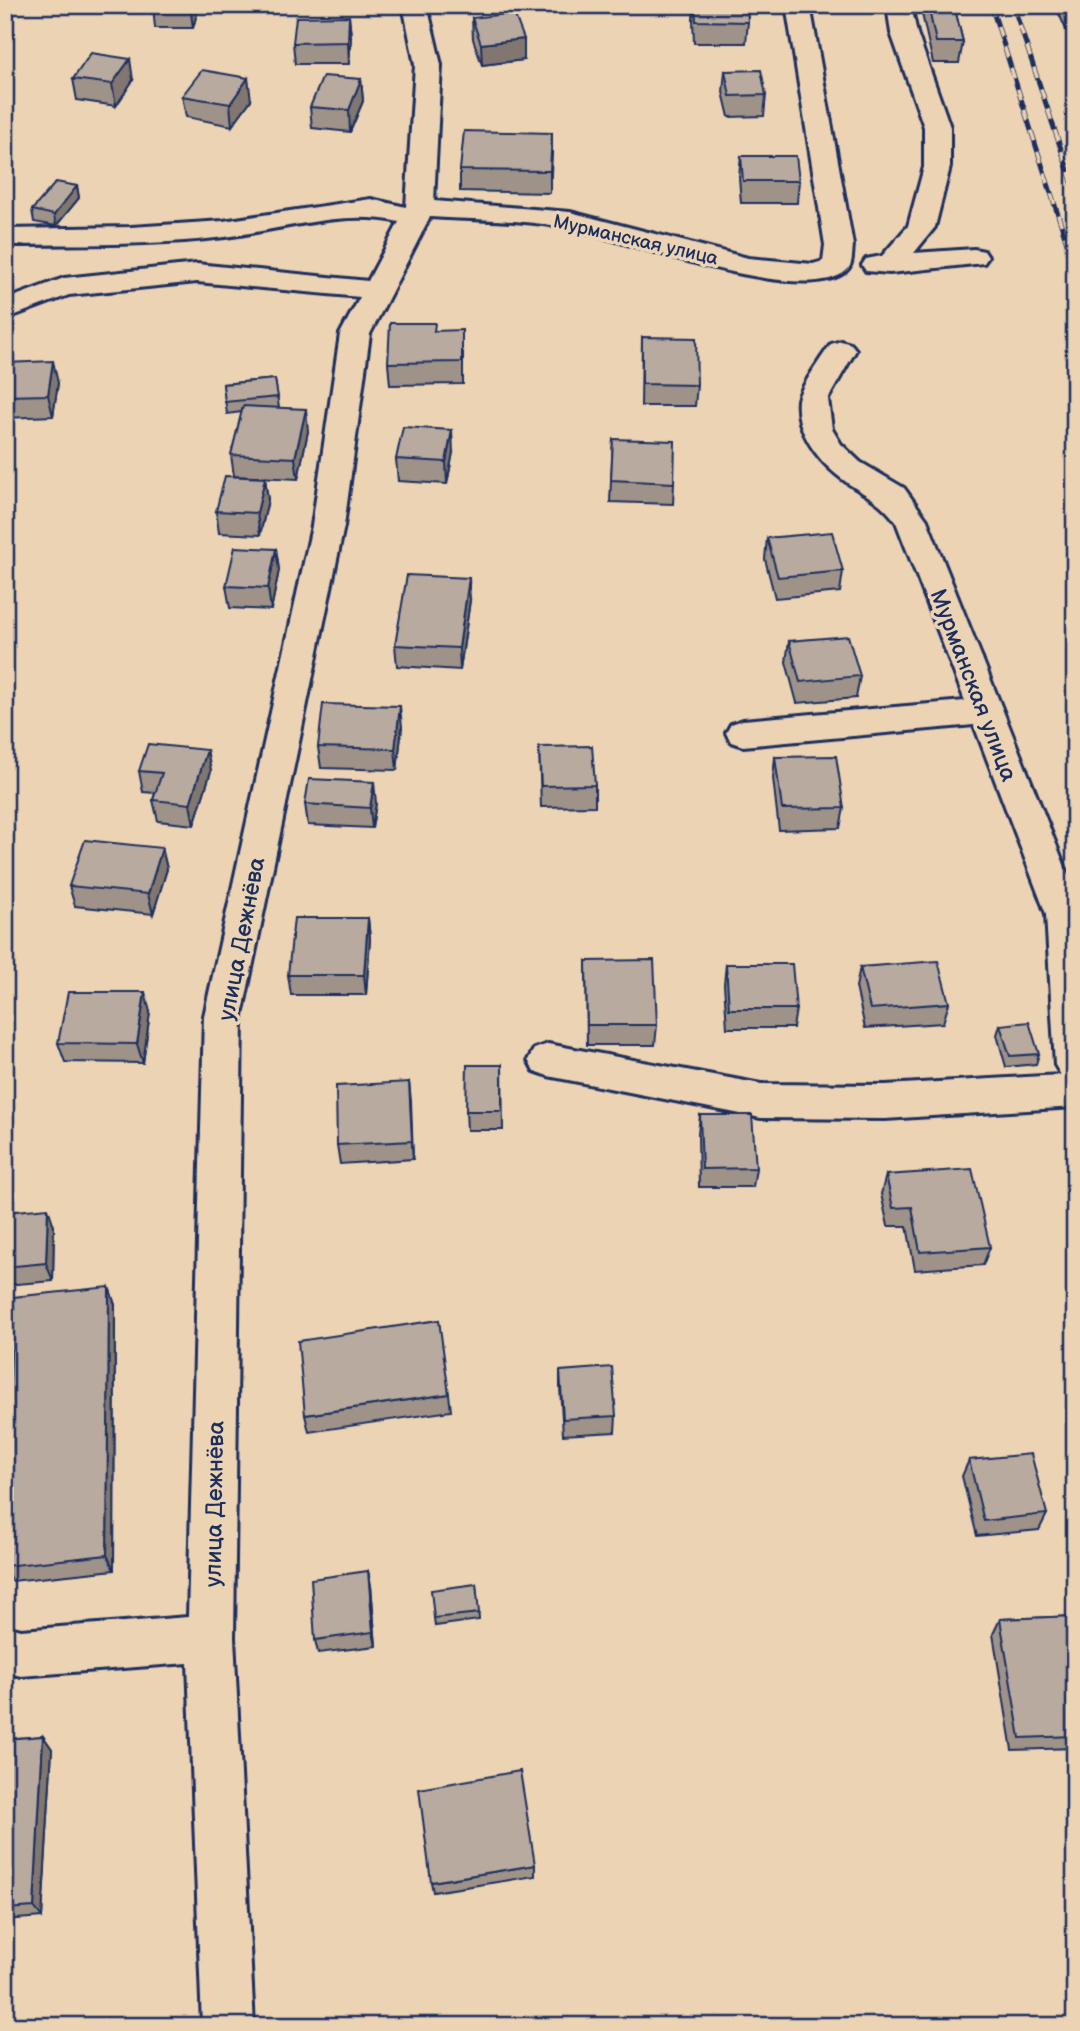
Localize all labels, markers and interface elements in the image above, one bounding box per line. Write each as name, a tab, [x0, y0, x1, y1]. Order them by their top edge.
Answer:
street label: Мурманская улица	[551, 210, 720, 271]
street label: Мурманская улица	[923, 585, 1023, 786]
street label: улица Дежнёва	[212, 855, 272, 1023]
street label: улица Дежнёва	[200, 1420, 230, 1587]

